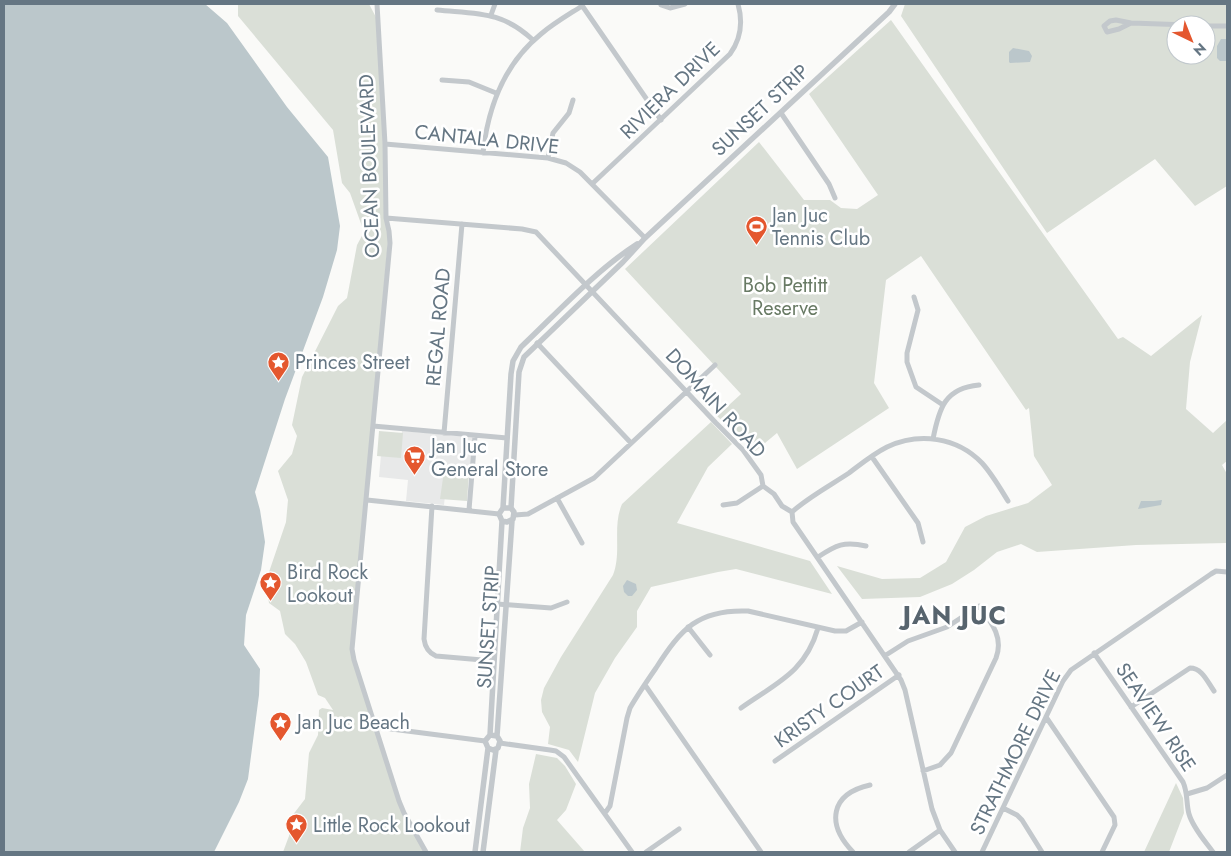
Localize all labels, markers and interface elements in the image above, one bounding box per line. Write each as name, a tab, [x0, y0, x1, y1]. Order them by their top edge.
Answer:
north arrow	[1166, 15, 1216, 65]
street label: RIVIERA DRIVE	[614, 35, 727, 146]
text: N	[1189, 38, 1211, 61]
street label: SUNSET STRIP	[705, 58, 815, 163]
street label: OCEAN BOULEVARD	[352, 74, 387, 258]
street label: CANTALA DRIVE	[413, 117, 561, 162]
place label: Jan Juc Tennis Club	[769, 201, 870, 253]
sports icon: Jan Juc Tennis Club	[744, 214, 768, 245]
street label: REGAL ROAD	[419, 267, 458, 387]
park label: Bob Pettitt Reserve	[743, 271, 827, 323]
street label: DOMAIN ROAD	[659, 342, 773, 464]
place label: Princes Street	[295, 348, 410, 377]
place icon: Princes Street	[267, 350, 291, 381]
place label: Jan Juc General Store	[428, 432, 548, 484]
supermarket icon: Jan Juc General Store	[403, 445, 427, 476]
place label: Bird Rock Lookout	[287, 558, 368, 610]
street label: SUNSET STRIP	[470, 564, 507, 690]
place icon: Bird Rock Lookout	[259, 571, 283, 602]
district label: JAN JUC	[898, 597, 1007, 633]
street label: KRISTY COURT	[769, 657, 891, 755]
street label: SEAVIEW RISE	[1108, 657, 1203, 778]
street label: STRATHMORE DRIVE	[963, 665, 1068, 840]
place label: Jan Juc Beach	[294, 708, 410, 737]
place icon: Jan Juc Beach	[269, 710, 293, 741]
place label: Little Rock Lookout	[313, 811, 470, 840]
place icon: Little Rock Lookout	[285, 813, 309, 844]

